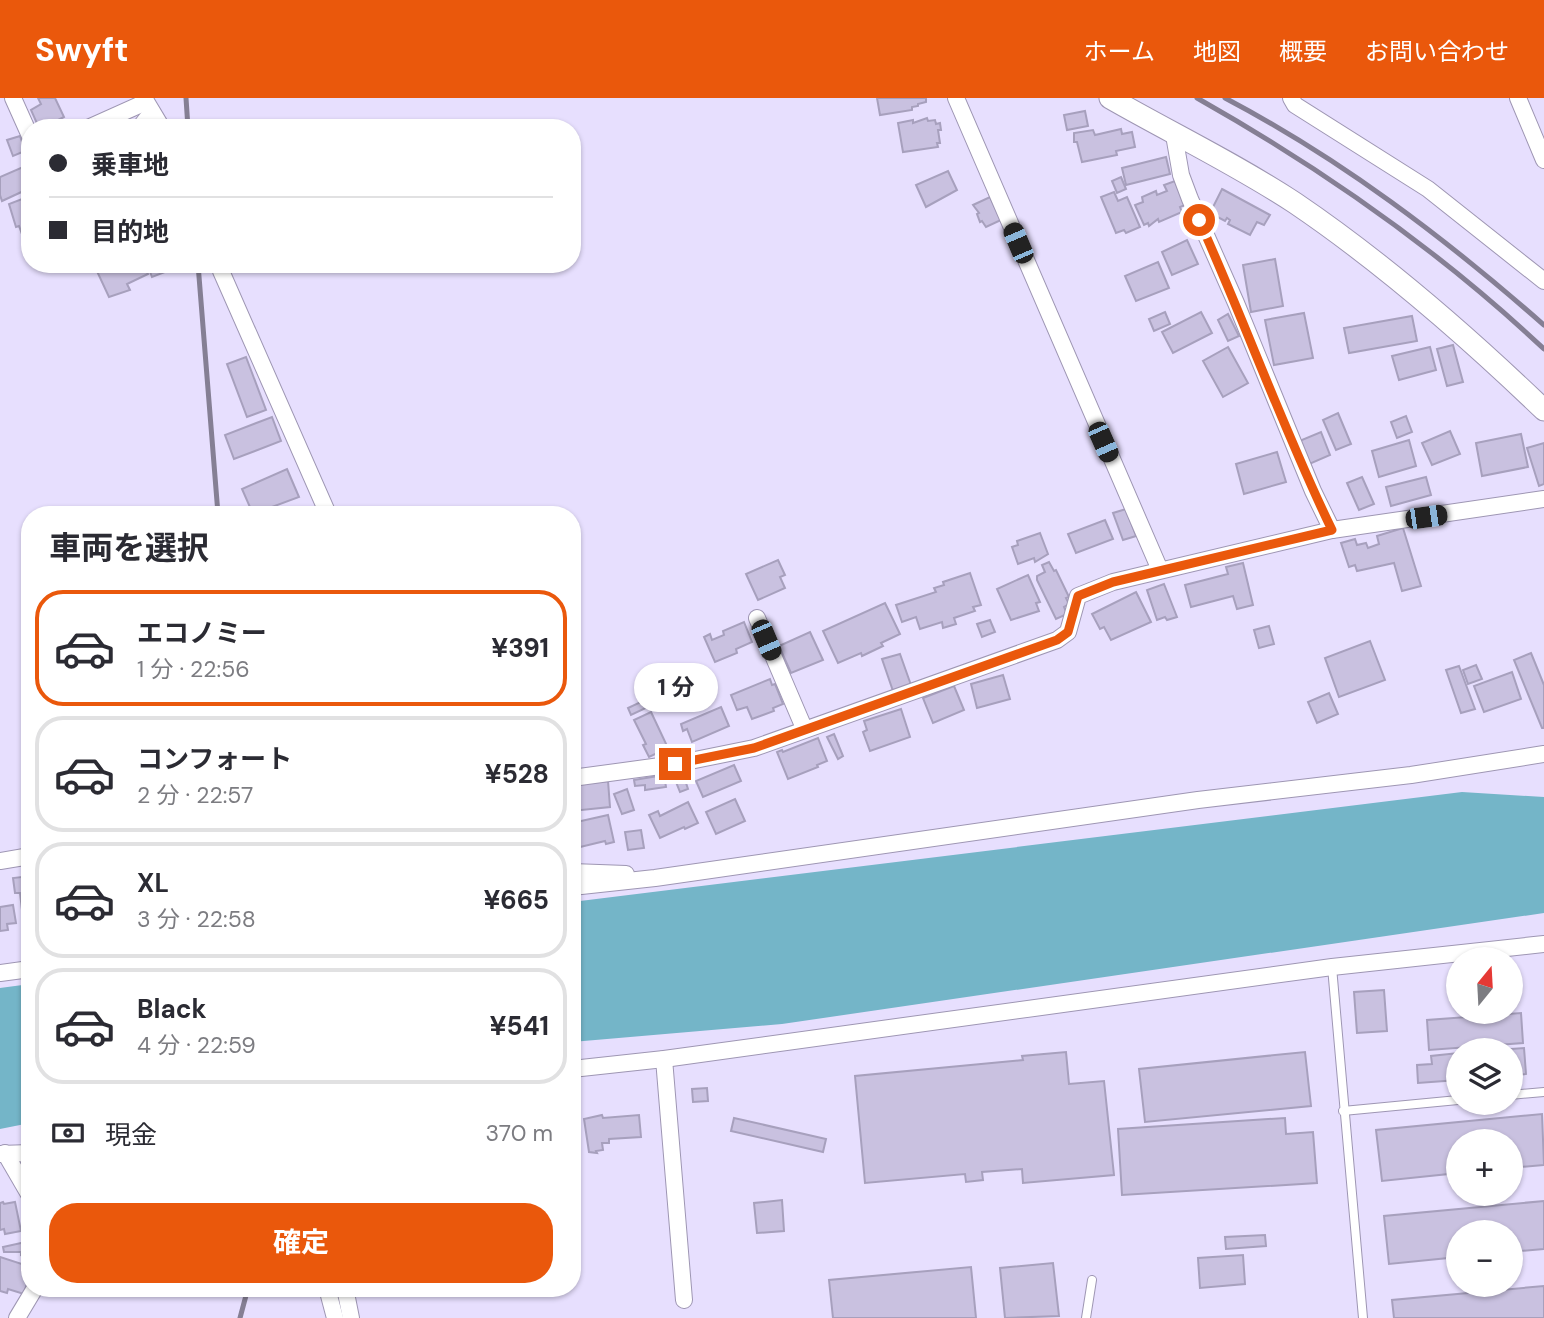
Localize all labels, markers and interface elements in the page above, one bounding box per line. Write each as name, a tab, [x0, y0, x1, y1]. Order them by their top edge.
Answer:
text: Swyft	[35, 28, 128, 71]
text: ホーム	[1084, 36, 1155, 67]
text: 地図	[1193, 36, 1241, 67]
text: 概要	[1279, 36, 1327, 67]
text: お問い合わせ	[1365, 36, 1509, 67]
text: 乗車地	[91, 148, 169, 182]
route start	[1183, 204, 1215, 236]
text: 目的地	[91, 215, 169, 249]
car	[1001, 220, 1036, 266]
car	[1085, 419, 1122, 465]
car	[1404, 504, 1449, 530]
text: 車両を選択	[49, 527, 209, 569]
text: エコノミー	[137, 616, 267, 650]
icon: car	[53, 617, 116, 680]
car	[749, 617, 784, 663]
text: ¥391	[491, 631, 549, 665]
text: 1 分 · 22:56	[137, 654, 250, 684]
callout: 1 分	[633, 662, 717, 712]
text: 1 分	[658, 672, 694, 702]
text: コンフォート	[137, 742, 292, 776]
icon: car	[53, 743, 116, 806]
route end	[659, 748, 691, 780]
text: ¥528	[485, 757, 549, 791]
text: 2 分 · 22:57	[137, 780, 253, 810]
text: XL	[137, 866, 169, 900]
icon: car	[53, 869, 116, 932]
text: ¥665	[483, 883, 549, 917]
text: 3 分 · 22:58	[137, 904, 256, 934]
north arrow	[1446, 947, 1522, 1024]
map controls	[1446, 947, 1523, 1297]
text: Black	[137, 992, 207, 1026]
icon: car	[53, 995, 116, 1058]
text: ¥541	[490, 1009, 549, 1043]
text: 4 分 · 22:59	[137, 1030, 256, 1060]
button: layers	[1446, 1038, 1523, 1115]
icon: cash	[49, 1114, 87, 1152]
text: 現金	[105, 1118, 157, 1152]
text: 370 m	[485, 1118, 553, 1148]
button: +	[1446, 1129, 1523, 1206]
button: 確定	[49, 1203, 553, 1283]
button: −	[1446, 1220, 1523, 1297]

